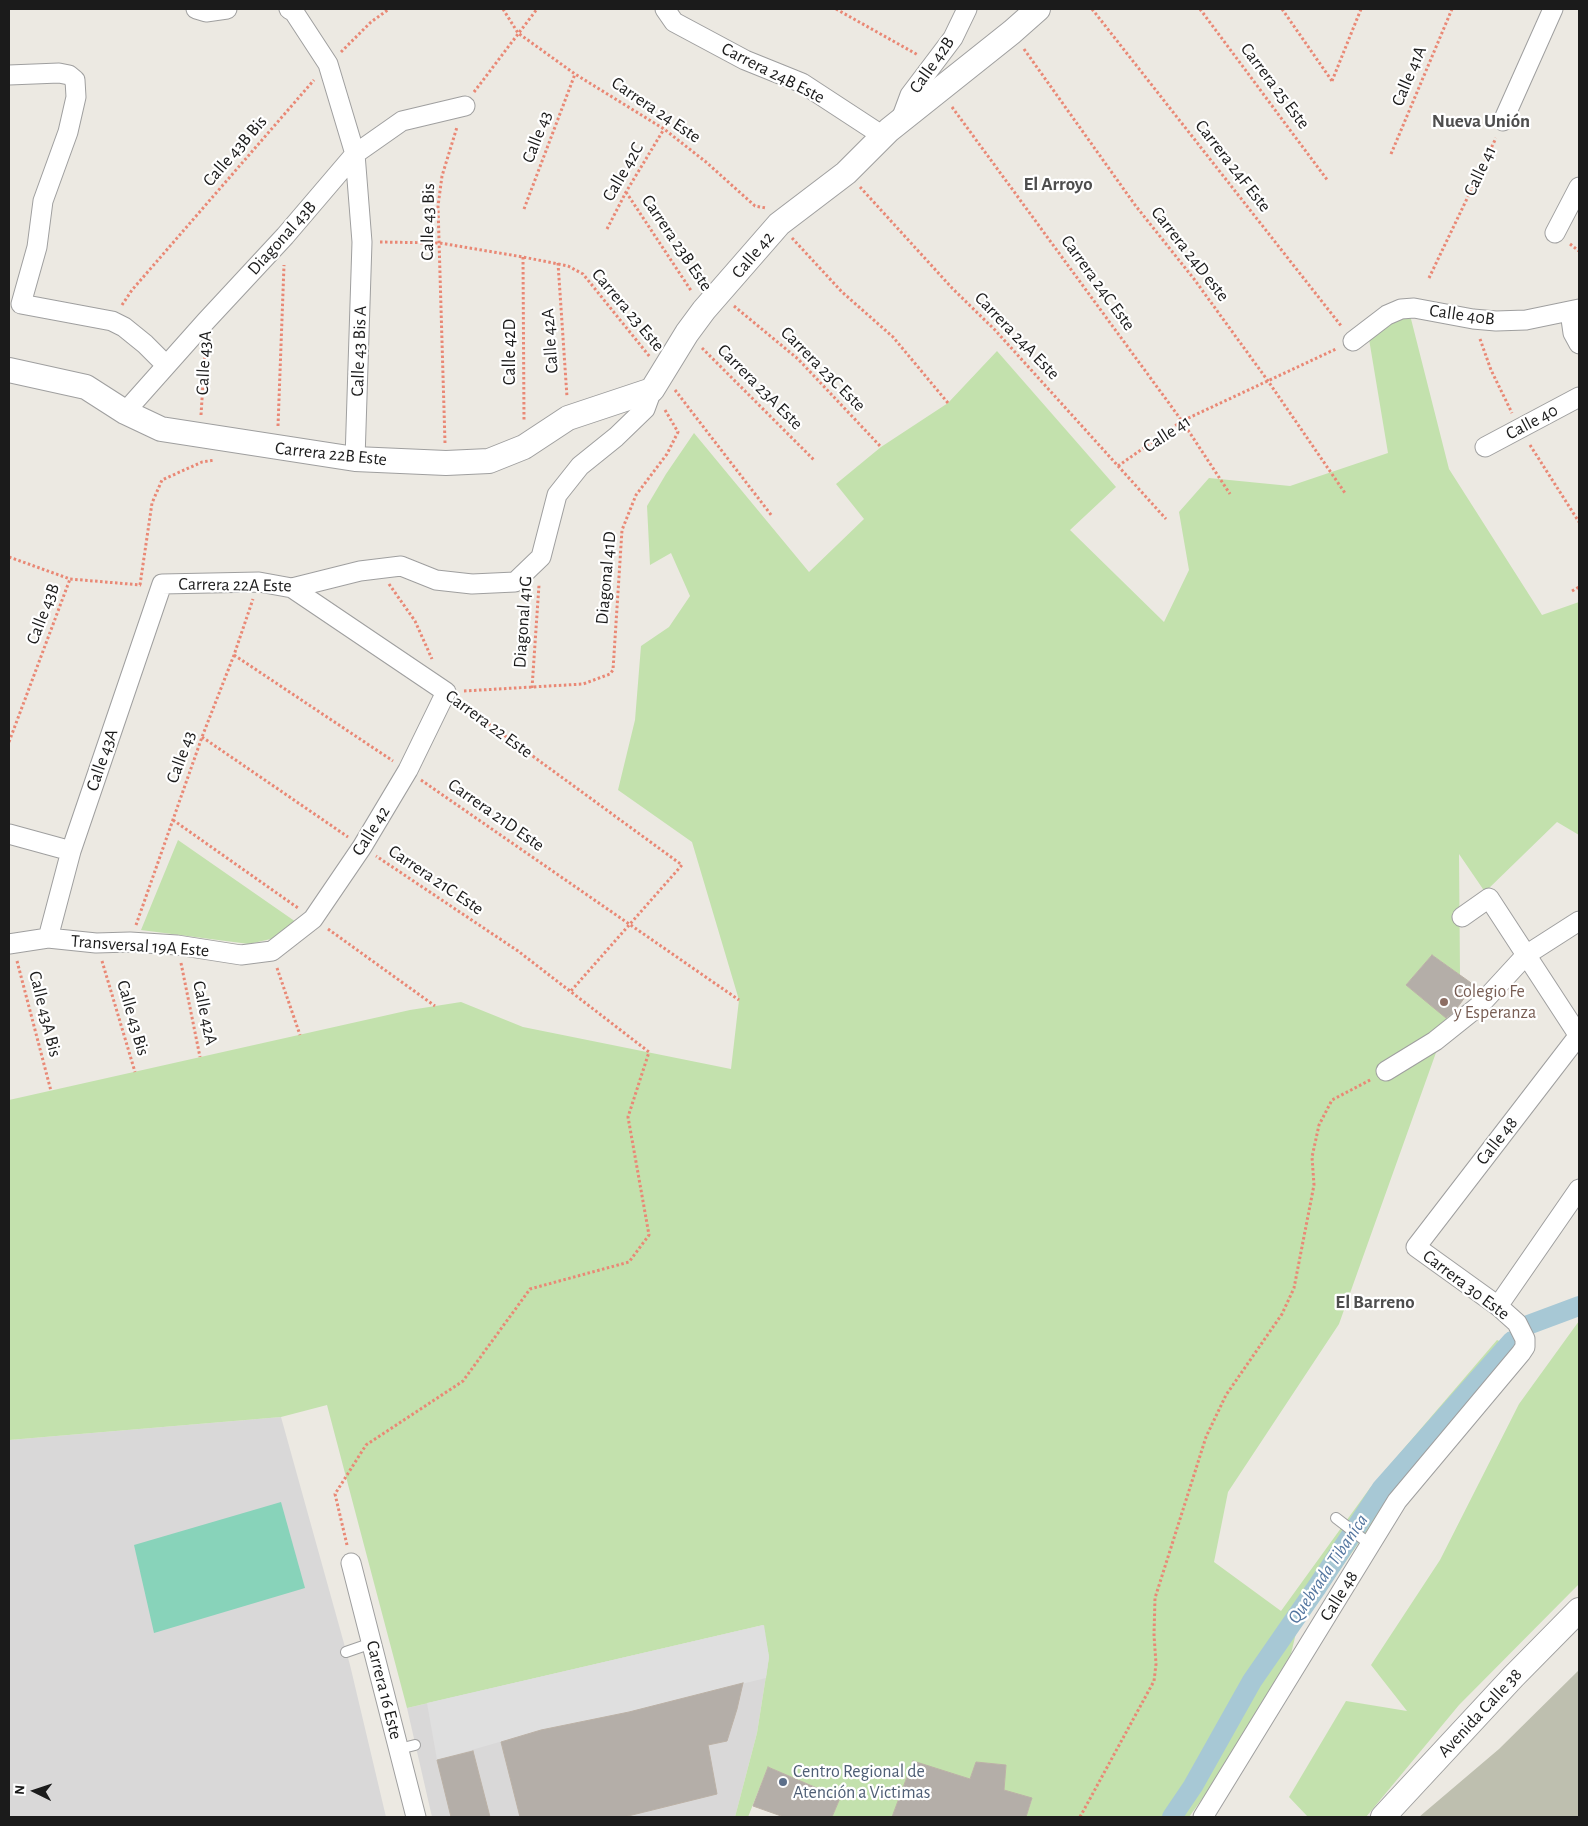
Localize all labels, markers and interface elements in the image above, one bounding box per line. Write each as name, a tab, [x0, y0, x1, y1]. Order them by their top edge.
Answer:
street label: Calle 42B	[905, 32, 959, 98]
street label: Carrera 24B Este	[718, 38, 828, 108]
street label: Carrera 25 Este	[1236, 39, 1314, 133]
street label: Calle 41A	[1387, 43, 1431, 109]
street label: Carrera 24 Este	[607, 72, 705, 148]
street label: Calle 43	[517, 108, 557, 166]
district label: Nueva Unión	[1432, 110, 1530, 132]
street label: Calle 43B Bis	[198, 111, 272, 191]
street label: Carrera 24F Este	[1190, 116, 1276, 216]
street label: Calle 42C	[598, 139, 648, 205]
street label: Calle 41	[1459, 143, 1501, 199]
district label: El Arroyo	[1023, 173, 1093, 195]
street label: Calle 43 Bis	[417, 183, 439, 261]
street label: Carrera 23B Este	[637, 191, 717, 295]
street label: Diagonal 43B	[243, 196, 321, 280]
street label: Carrera 24D este	[1146, 202, 1234, 306]
street label: Calle 42	[727, 227, 779, 283]
street label: Carrera 24C Este	[1056, 231, 1140, 335]
street label: Carrera 23 Este	[587, 264, 669, 356]
street label: Carrera 24A Este	[970, 288, 1064, 384]
street label: Calle 40B	[1428, 300, 1496, 330]
street label: Calle 43 Bis A	[347, 305, 371, 397]
street label: Calle 42A	[537, 308, 563, 374]
street label: Calle 42D	[499, 319, 521, 385]
street label: Carrera 23C Este	[776, 322, 870, 416]
street label: Calle 43A	[192, 330, 216, 396]
street label: Carrera 23A Este	[713, 340, 807, 434]
street label: Calle 40	[1502, 399, 1562, 445]
street label: Calle 41	[1139, 411, 1195, 457]
street label: Carrera 22B Este	[274, 437, 388, 471]
street label: Diagonal 41D	[591, 531, 621, 625]
street label: Carrera 22A Este	[178, 573, 292, 597]
street label: Diagonal 41G	[509, 575, 537, 669]
street label: Calle 43B	[22, 580, 64, 648]
street label: Carrera 22 Este	[441, 685, 537, 763]
street label: Calle 43A	[81, 726, 123, 794]
street label: Calle 43	[162, 728, 200, 786]
street label: Carrera 21D Este	[444, 774, 548, 856]
street label: Calle 42	[347, 802, 395, 860]
street label: Carrera 21C Este	[384, 840, 488, 920]
street label: Transversal 19A Este	[70, 930, 210, 962]
street label: Calle 43A Bis	[24, 969, 66, 1059]
street label: Calle 43 Bis	[112, 978, 154, 1058]
street label: Calle 42A	[188, 979, 222, 1047]
place label: Colegio Fe y Esperanza	[1454, 981, 1536, 1024]
marker: Colegio Fe y Esperanza	[1438, 996, 1450, 1008]
street label: Calle 48	[1472, 1113, 1522, 1169]
street label: Carrera 30 Este	[1418, 1245, 1514, 1325]
district label: El Barreno	[1335, 1291, 1415, 1313]
water label: Quebrada Tibaníca	[1283, 1510, 1373, 1628]
street label: Calle 48	[1315, 1567, 1363, 1625]
street label: Carrera 16 Este	[361, 1638, 407, 1742]
street label: Avenida Calle 38	[1433, 1664, 1527, 1762]
place label: Centro Regional de Atención a Victimas	[793, 1761, 931, 1804]
north arrow	[10, 1766, 60, 1816]
marker: Centro Regional de Atención a Victimas	[777, 1776, 789, 1788]
text: N	[13, 1785, 27, 1795]

